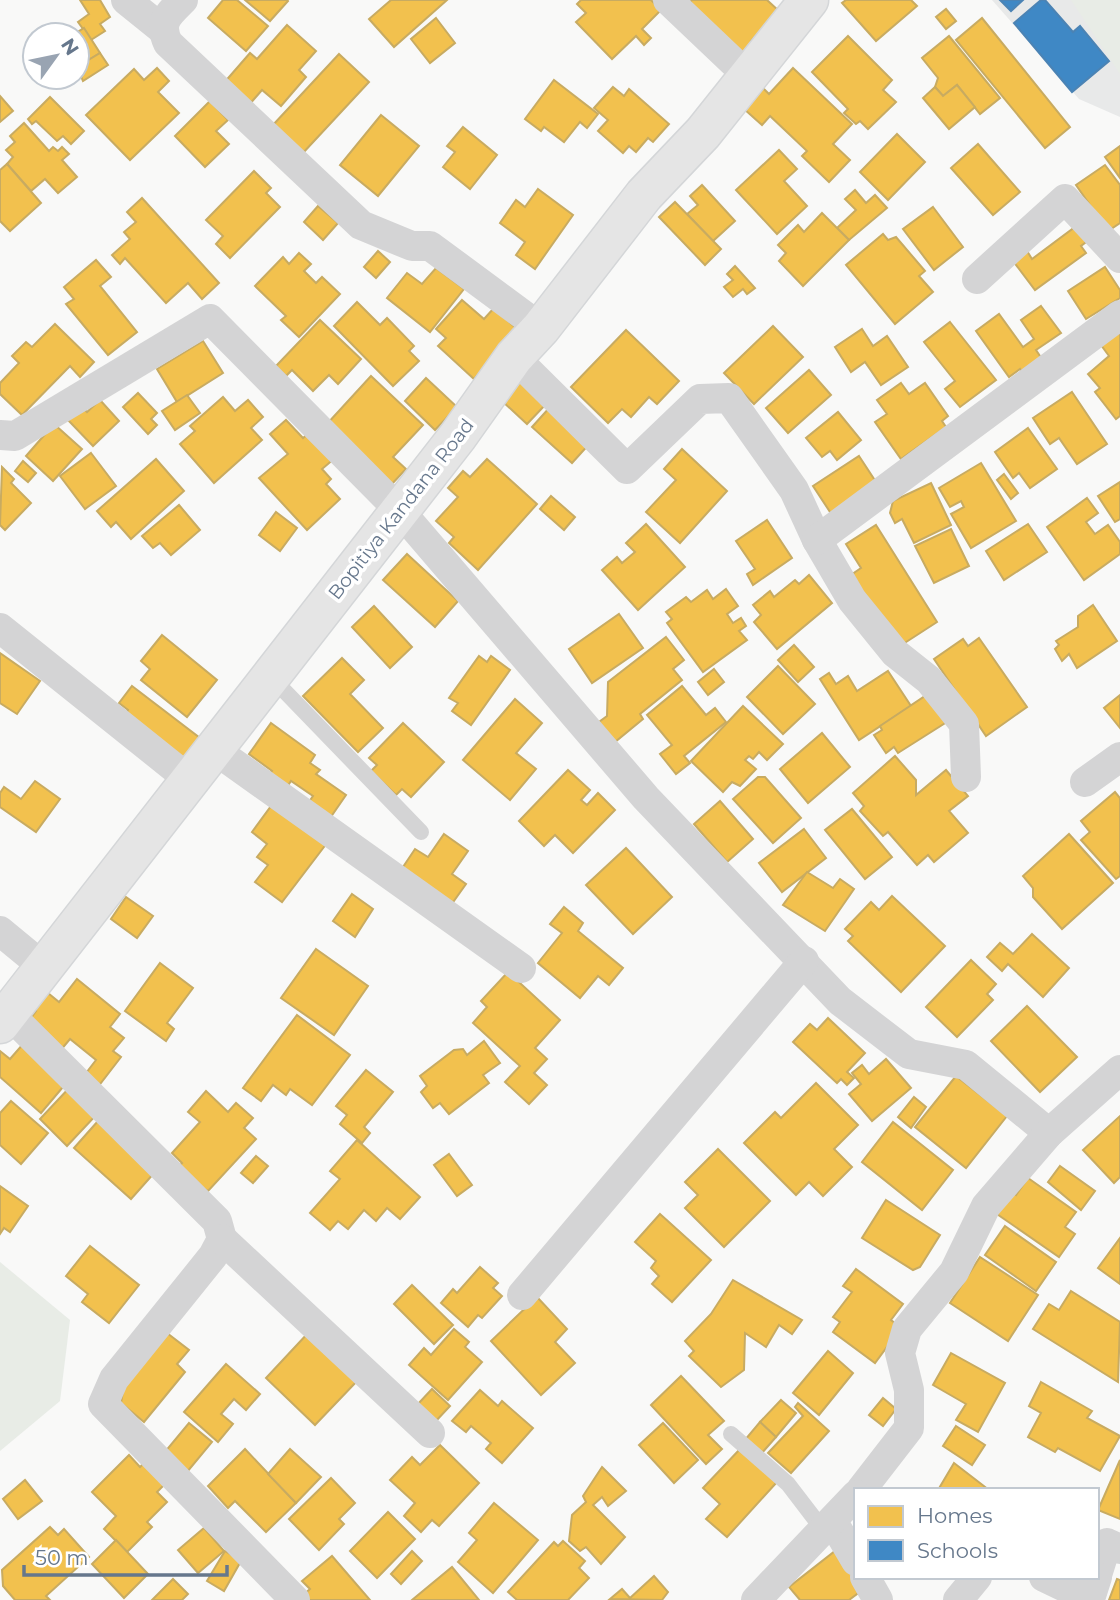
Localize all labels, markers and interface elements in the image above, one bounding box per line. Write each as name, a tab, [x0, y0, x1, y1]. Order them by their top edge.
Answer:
north arrow	[21, 21, 91, 91]
text: N	[56, 34, 84, 60]
street label: Bopitiya Kandana Road	[323, 414, 479, 604]
legend	[854, 1488, 1099, 1579]
text: Homes	[917, 1503, 992, 1528]
scale bar	[24, 1534, 228, 1578]
text: Schools	[917, 1538, 998, 1563]
text: 50 m	[35, 1545, 89, 1570]

